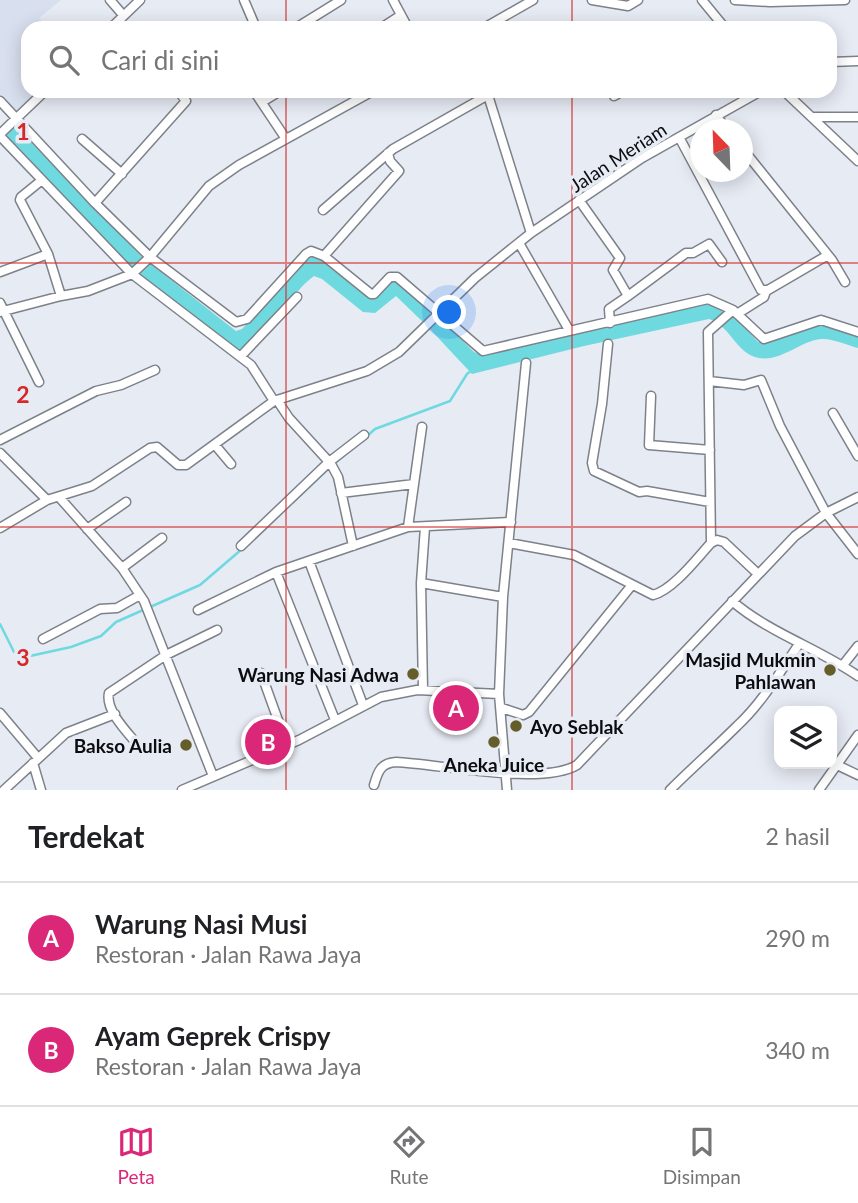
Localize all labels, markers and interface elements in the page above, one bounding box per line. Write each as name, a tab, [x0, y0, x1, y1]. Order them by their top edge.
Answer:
search box	[21, 21, 837, 98]
icon: search	[45, 41, 83, 79]
text: Cari di sini	[101, 44, 219, 76]
text: 1	[16, 117, 30, 145]
street label: Jalan Meriam	[565, 117, 671, 197]
north arrow	[690, 119, 753, 182]
your location	[432, 295, 466, 329]
text: 2	[16, 380, 30, 408]
text: 3	[16, 643, 30, 671]
place label: Masjid Mukmin Pahlawan	[685, 648, 816, 693]
marker: Masjid Mukmin Pahlawan	[822, 662, 838, 678]
place label: Warung Nasi Adwa	[238, 663, 399, 686]
marker: Warung Nasi Adwa	[405, 666, 421, 682]
pin: A	[433, 682, 479, 734]
map controls	[774, 706, 837, 769]
button: layers	[774, 706, 837, 769]
place label: Ayo Seblak	[529, 715, 624, 738]
pin: B	[245, 716, 291, 768]
marker: Ayo Seblak	[508, 718, 524, 734]
place label: Bakso Aulia	[74, 734, 172, 757]
marker: Aneka Juice	[486, 734, 502, 750]
marker: Bakso Aulia	[178, 737, 194, 753]
place label: Aneka Juice	[443, 753, 544, 776]
text: Terdekat	[28, 818, 144, 854]
text: 2 hasil	[766, 822, 830, 850]
text: Warung Nasi Musi	[95, 908, 307, 940]
text: A	[43, 924, 59, 952]
text: 290 m	[765, 924, 830, 952]
text: Restoran · Jalan Rawa Jaya	[95, 940, 361, 968]
text: Ayam Geprek Crispy	[95, 1020, 330, 1052]
text: B	[43, 1036, 59, 1064]
text: 340 m	[765, 1036, 830, 1064]
text: Restoran · Jalan Rawa Jaya	[95, 1052, 361, 1080]
tab: Peta	[117, 1123, 155, 1188]
tab: Rute	[390, 1123, 428, 1188]
tab: Disimpan	[663, 1123, 741, 1188]

